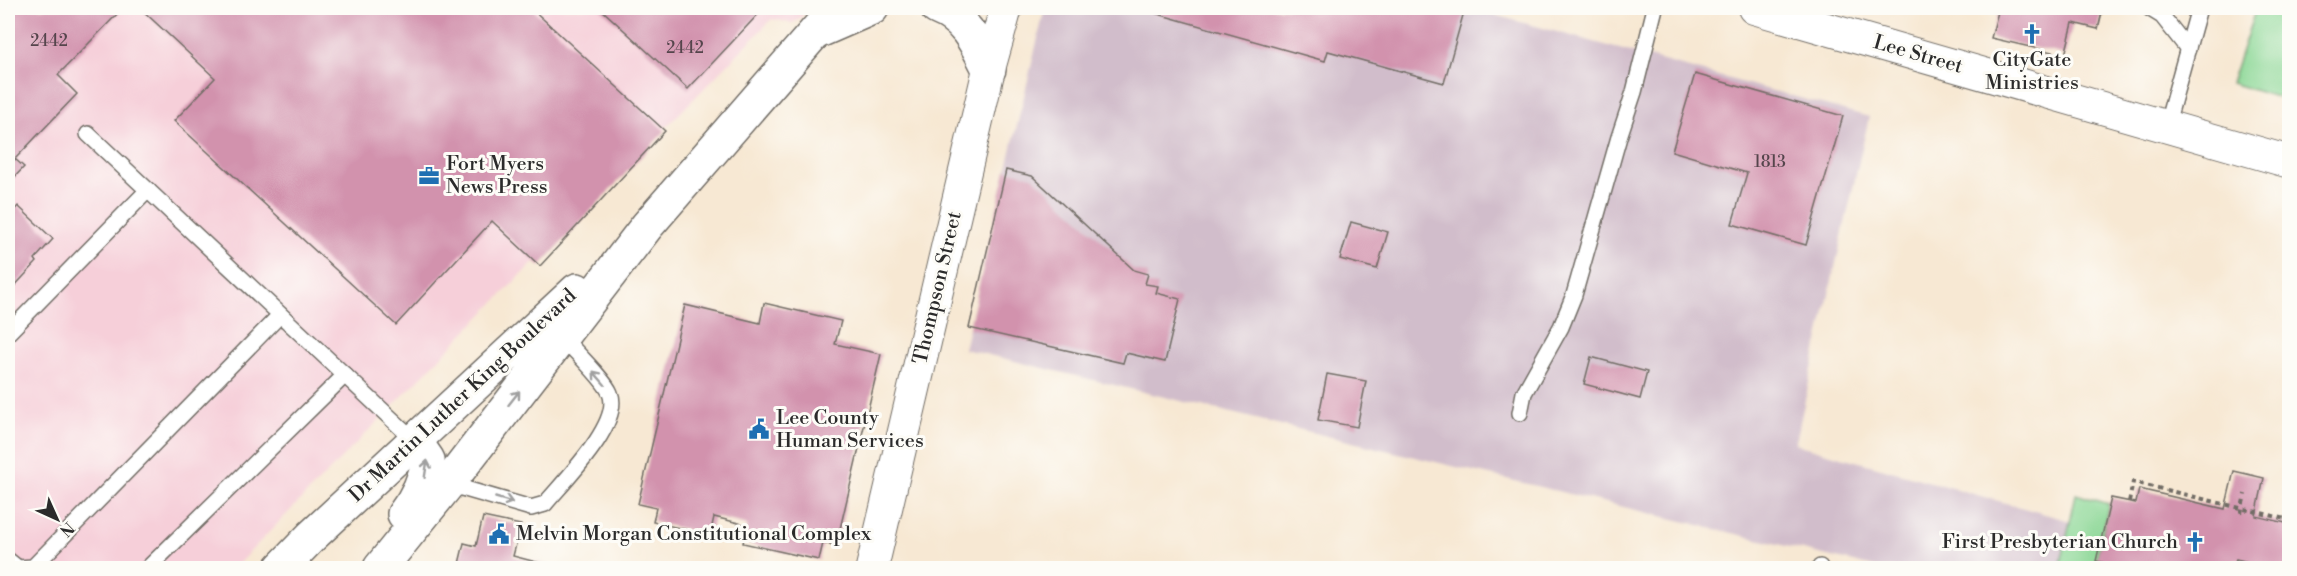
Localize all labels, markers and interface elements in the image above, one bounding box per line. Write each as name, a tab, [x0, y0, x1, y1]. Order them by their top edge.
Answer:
church icon: CityGate Ministries	[2020, 22, 2044, 46]
street label: Lee Street	[1870, 30, 1966, 80]
house number: 2442	[30, 31, 68, 51]
house number: 2442	[666, 38, 704, 58]
place label: CityGate Ministries	[1985, 48, 2079, 96]
place label: Fort Myers News Press	[446, 152, 547, 200]
house number: 1813	[1754, 152, 1786, 172]
office icon: Fort Myers News Press	[417, 164, 441, 188]
street label: Thompson Street	[908, 209, 968, 367]
street label: Dr Martin Luther King Boulevard	[344, 284, 582, 508]
one-way arrow	[592, 371, 606, 386]
one-way arrow	[508, 391, 521, 407]
place label: Lee County Human Services	[776, 406, 924, 454]
public building icon: Lee County Human Services	[747, 417, 771, 441]
one-way arrow	[421, 460, 432, 479]
north arrow	[27, 489, 87, 549]
one-way arrow	[495, 495, 514, 506]
text: N	[55, 517, 78, 541]
public building icon: Melvin Morgan Constitutional Complex	[487, 522, 511, 546]
place label: Melvin Morgan Constitutional Complex	[516, 522, 872, 547]
place label: First Presbyterian Church	[1942, 530, 2178, 555]
church icon: First Presbyterian Church	[2183, 530, 2207, 554]

